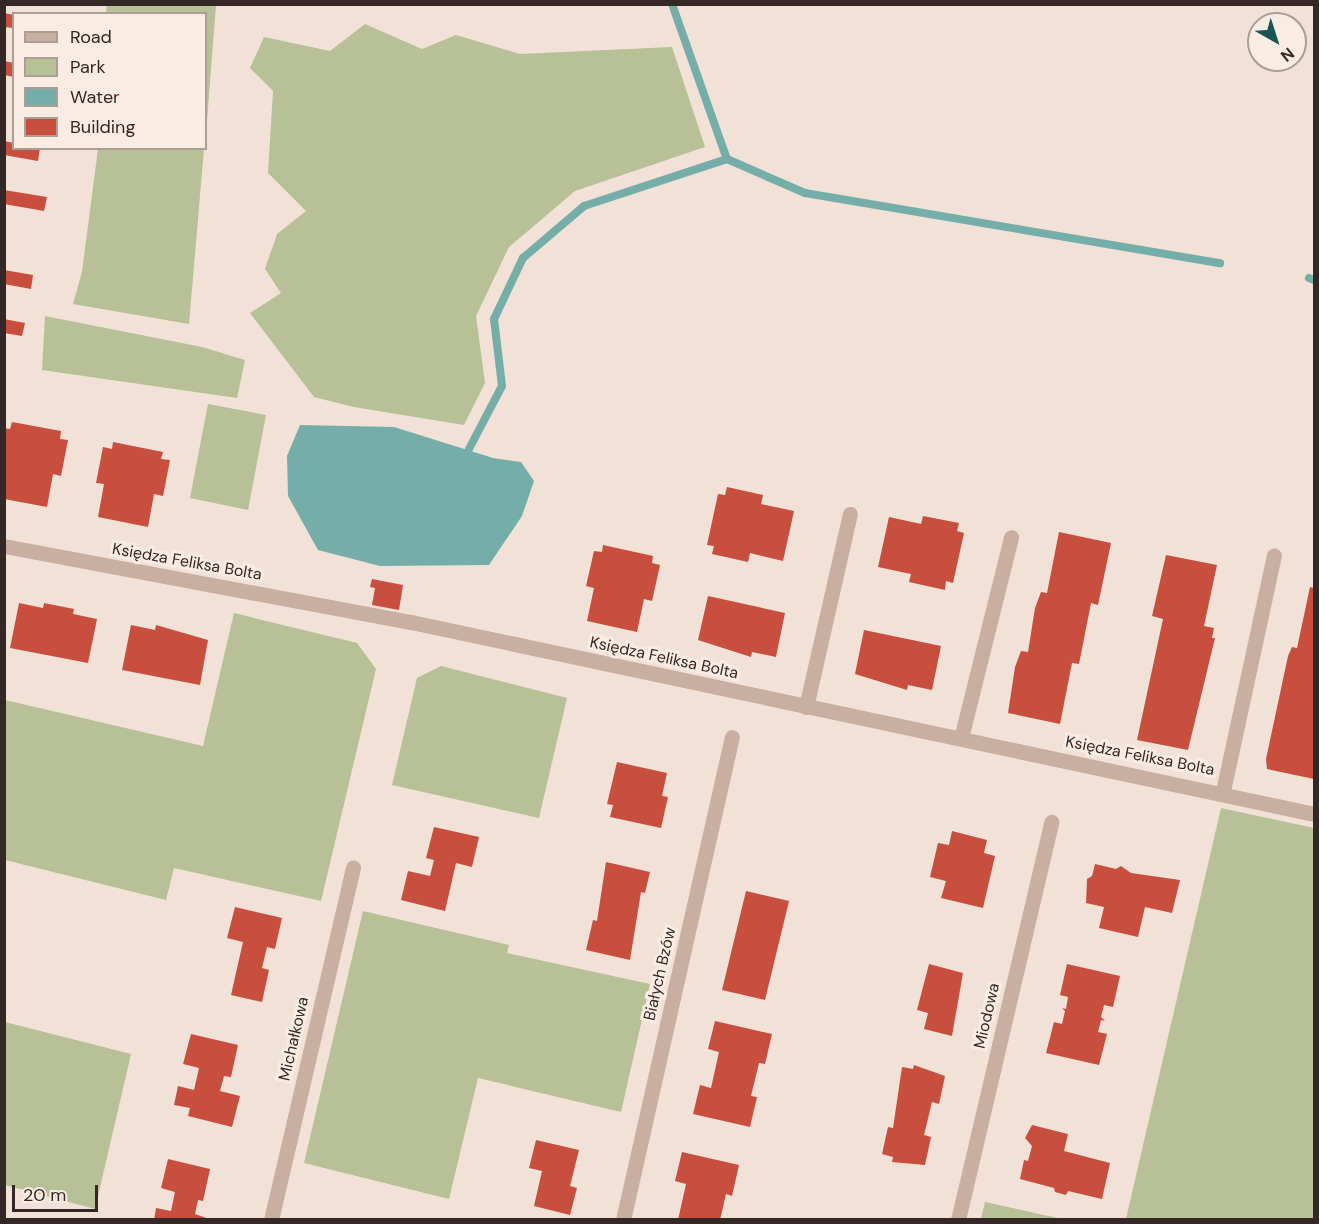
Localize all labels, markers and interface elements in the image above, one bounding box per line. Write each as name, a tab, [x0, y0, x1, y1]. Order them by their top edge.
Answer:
legend	[12, 12, 207, 150]
north arrow	[1247, 12, 1307, 72]
text: Road	[70, 25, 112, 49]
text: N	[1276, 43, 1299, 67]
text: Park	[70, 55, 106, 79]
text: Water	[70, 85, 120, 109]
text: Building	[70, 115, 135, 139]
street label: Księdza Feliksa Bolta	[111, 539, 263, 585]
street label: Księdza Feliksa Bolta	[588, 633, 740, 683]
street label: Księdza Feliksa Bolta	[1064, 732, 1216, 780]
street label: Białych Bzów	[640, 925, 680, 1023]
street label: Miodowa	[970, 981, 1004, 1051]
street label: Michałkowa	[275, 995, 313, 1083]
scale bar	[15, 1173, 100, 1211]
text: 20 m	[23, 1183, 66, 1207]

